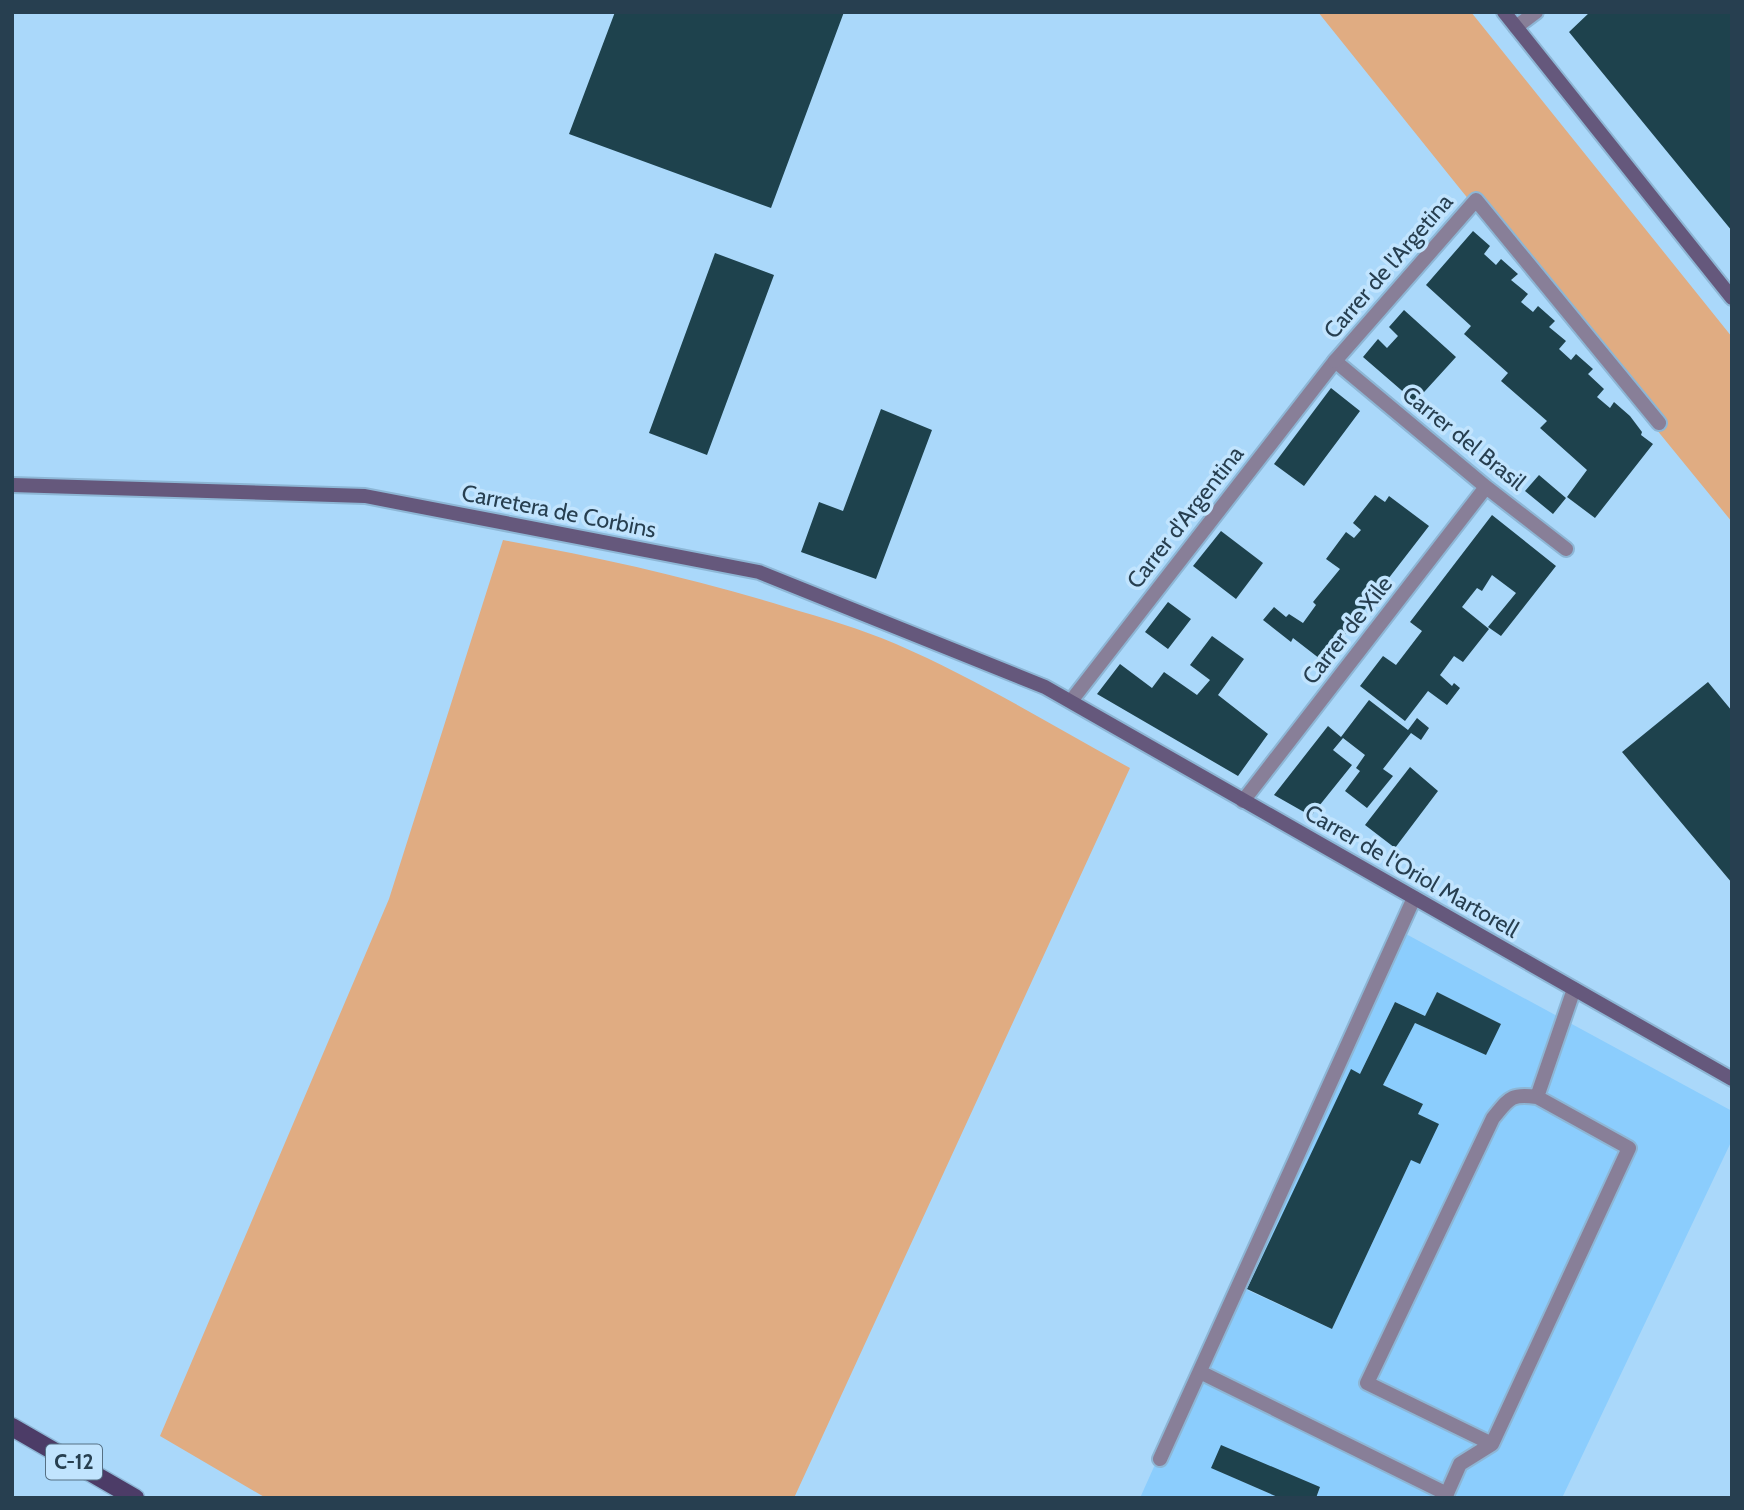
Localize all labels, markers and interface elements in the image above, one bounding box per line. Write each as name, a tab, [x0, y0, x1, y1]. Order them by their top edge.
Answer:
street label: Carrer de l'Argetina	[1318, 188, 1458, 344]
street label: Carrer del Brasil	[1397, 380, 1532, 497]
street label: Carrer d'Argentina	[1121, 440, 1249, 594]
street label: Carretera de Corbins	[459, 478, 659, 544]
street label: Carrer de Xile	[1296, 570, 1398, 690]
street label: Carrer de l'Oriol Martorell	[1300, 798, 1524, 944]
road number: C-12	[46, 1444, 102, 1480]

